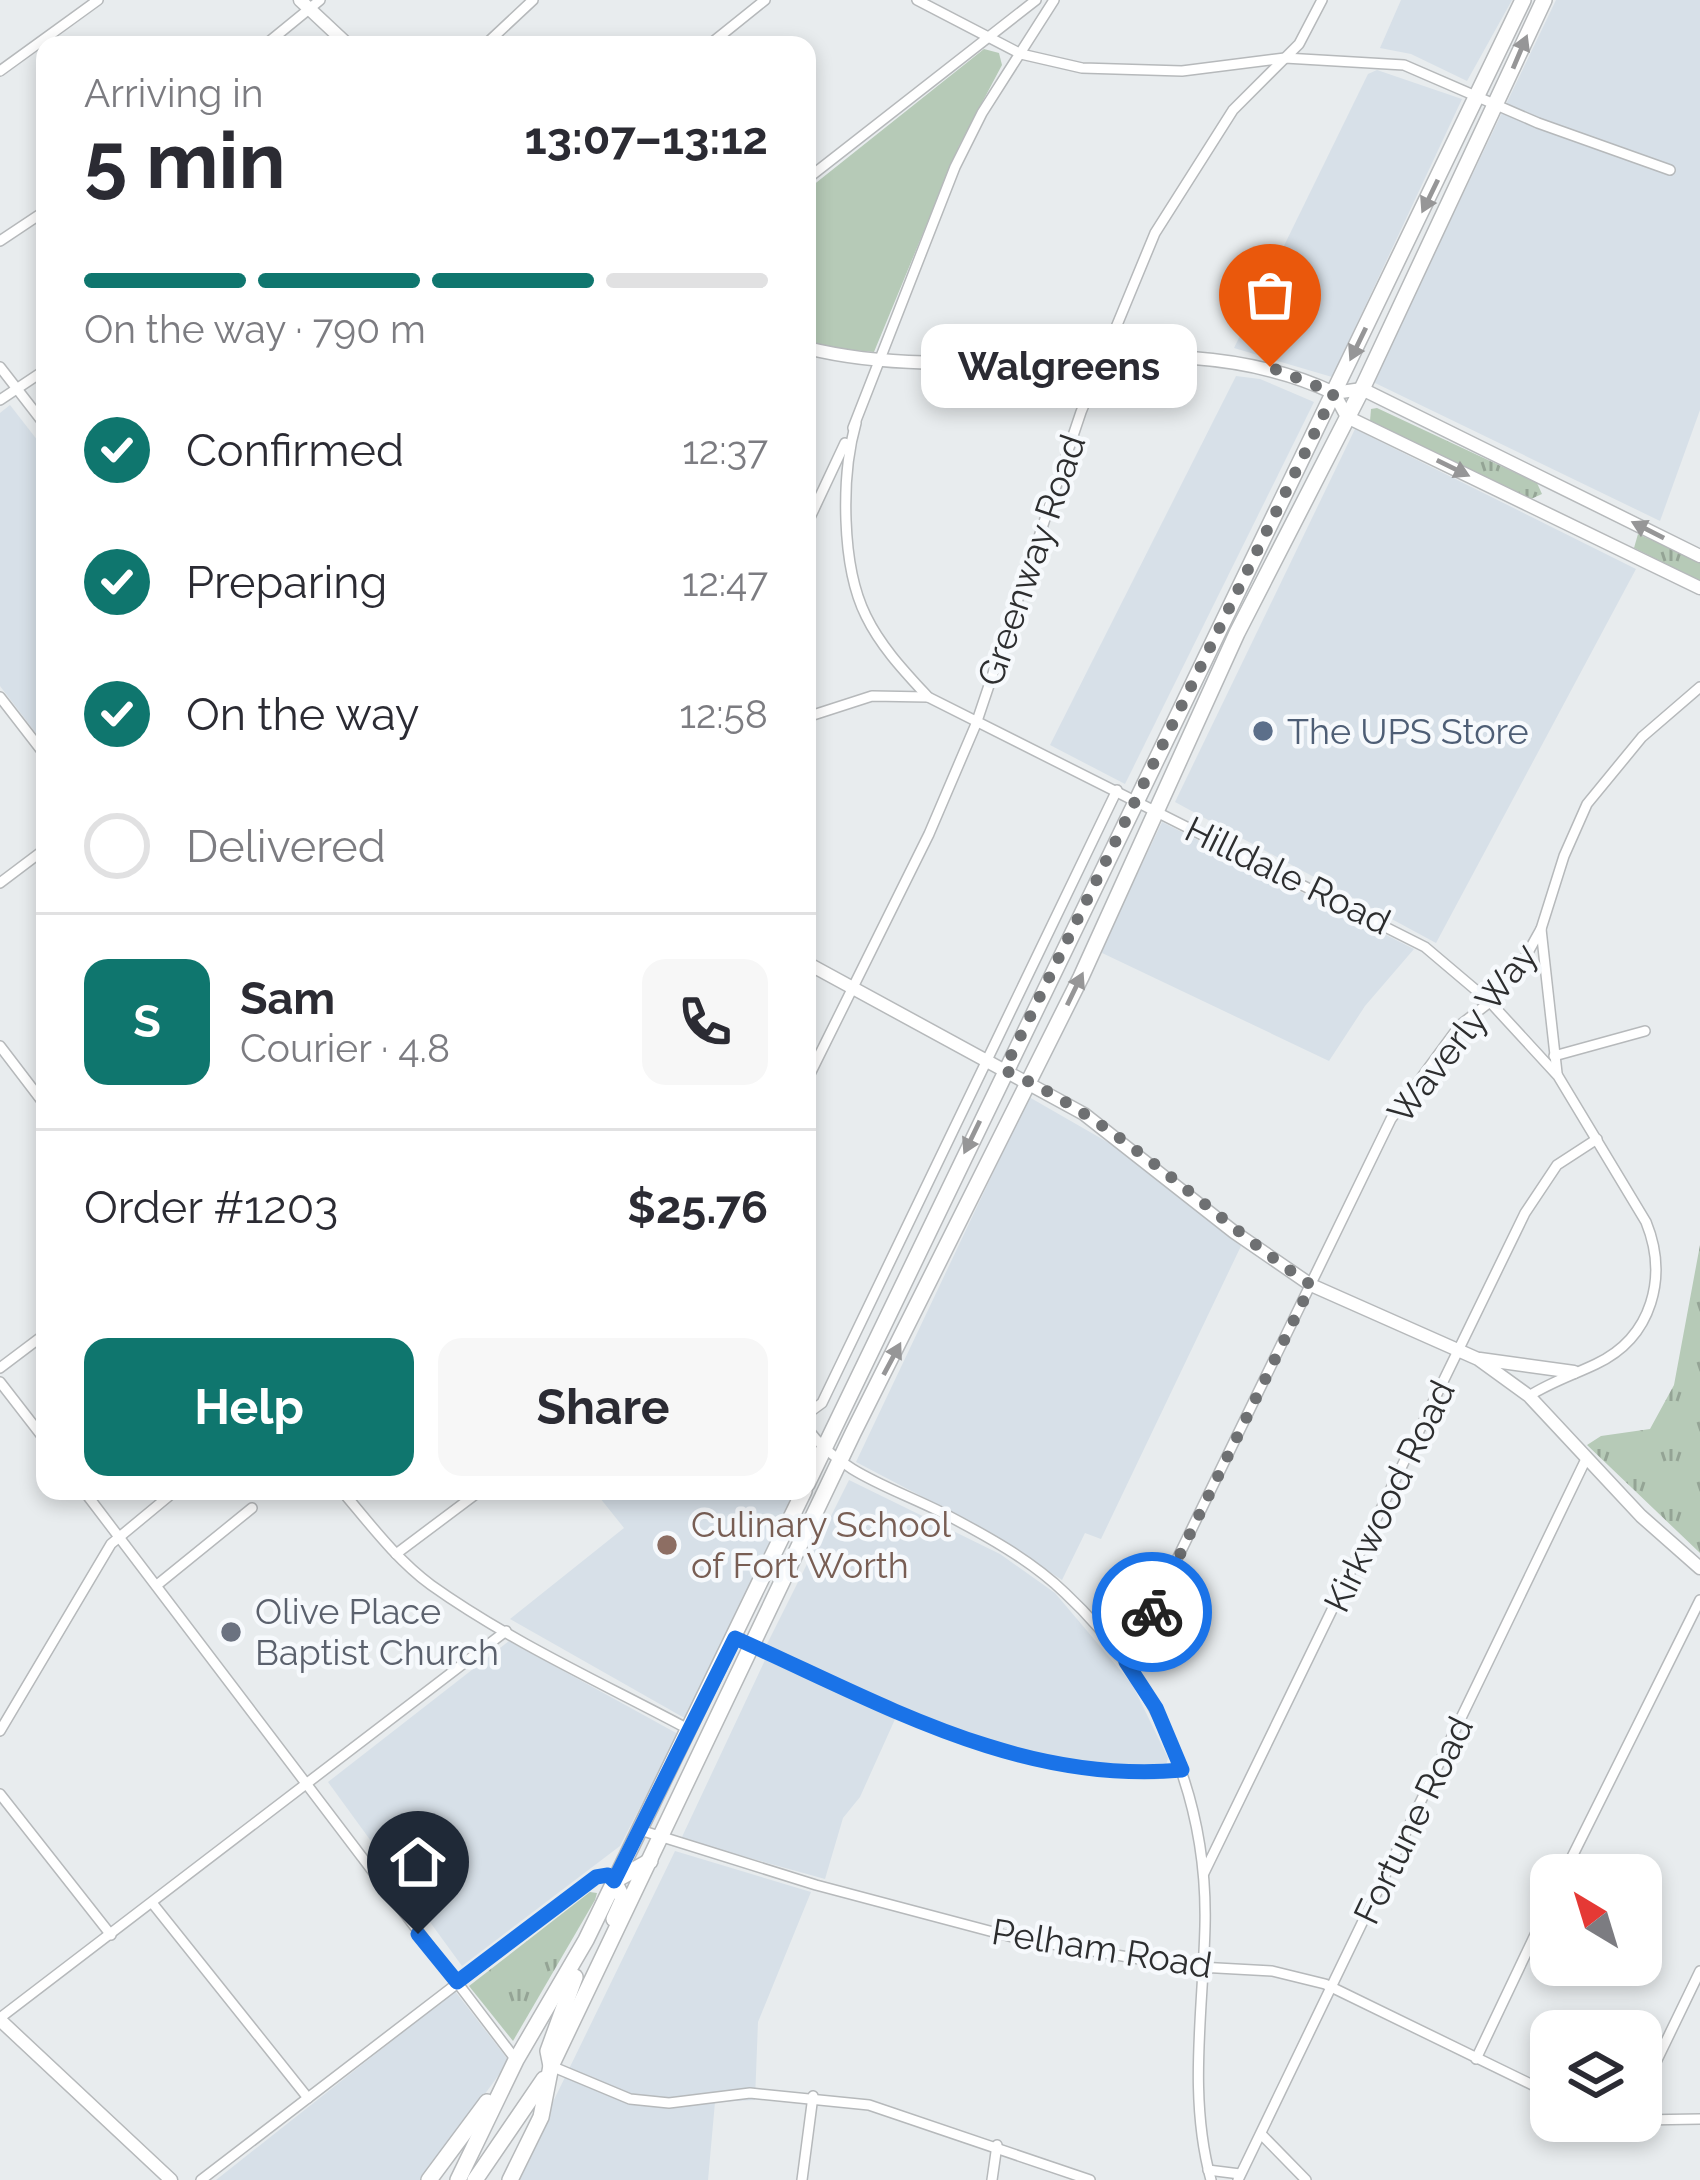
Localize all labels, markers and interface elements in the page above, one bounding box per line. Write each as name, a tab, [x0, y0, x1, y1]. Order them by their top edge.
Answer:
one-way arrow	[1511, 34, 1531, 69]
text: Arriving in	[84, 70, 264, 116]
text: 13:07–13:12	[524, 112, 768, 165]
text: 5 min	[84, 115, 286, 206]
one-way arrow	[1421, 179, 1441, 213]
pin	[1219, 244, 1321, 367]
icon: bag	[1237, 262, 1303, 328]
text: On the way · 790 m	[84, 306, 426, 352]
callout: Walgreens	[922, 325, 1198, 409]
one-way arrow	[1348, 327, 1368, 362]
text: Walgreens	[958, 343, 1160, 389]
icon: check	[84, 417, 150, 483]
text: Confirmed	[186, 424, 404, 477]
text: 12:37	[682, 427, 768, 473]
street label: Greenway Road	[968, 429, 1094, 691]
one-way arrow	[1435, 458, 1470, 478]
one-way arrow	[1631, 520, 1665, 540]
icon: check	[84, 549, 150, 615]
text: Preparing	[186, 556, 387, 609]
text: 12:47	[682, 559, 768, 605]
icon: check	[84, 681, 150, 747]
text: On the way	[186, 688, 420, 741]
text: 12:58	[679, 691, 768, 737]
place label: The UPS Store	[1287, 710, 1529, 752]
marker: The UPS Store	[1250, 718, 1276, 744]
street label: Hilldale Road	[1179, 807, 1397, 943]
text: Delivered	[186, 820, 386, 873]
street label: Waverly Way	[1379, 935, 1545, 1131]
button: phone	[642, 959, 768, 1085]
one-way arrow	[1064, 971, 1084, 1006]
text: Sam	[240, 972, 335, 1025]
text: S	[133, 995, 161, 1048]
text: Courier · 4.8	[240, 1025, 450, 1071]
one-way arrow	[962, 1120, 982, 1154]
text: Order #1203	[84, 1181, 338, 1234]
text: $25.76	[627, 1181, 768, 1234]
button: Help	[84, 1338, 414, 1476]
button: Share	[438, 1338, 768, 1476]
one-way arrow	[882, 1342, 902, 1376]
street label: Kirkwood Road	[1315, 1374, 1463, 1618]
place label: Culinary School of Fort Worth	[691, 1503, 951, 1586]
marker: Culinary School of Fort Worth	[654, 1532, 680, 1558]
courier	[1092, 1552, 1212, 1672]
icon: bike	[1119, 1579, 1185, 1645]
place label: Olive Place Baptist Church	[255, 1590, 499, 1673]
marker: Olive Place Baptist Church	[218, 1619, 244, 1645]
street label: Fortune Road	[1345, 1710, 1481, 1930]
pin	[367, 1811, 469, 1934]
icon: home	[385, 1829, 451, 1895]
north arrow	[1530, 1854, 1662, 1986]
map controls	[1530, 1854, 1662, 2142]
street label: Pelham Road	[989, 1910, 1215, 1986]
button: layers	[1530, 2010, 1662, 2142]

